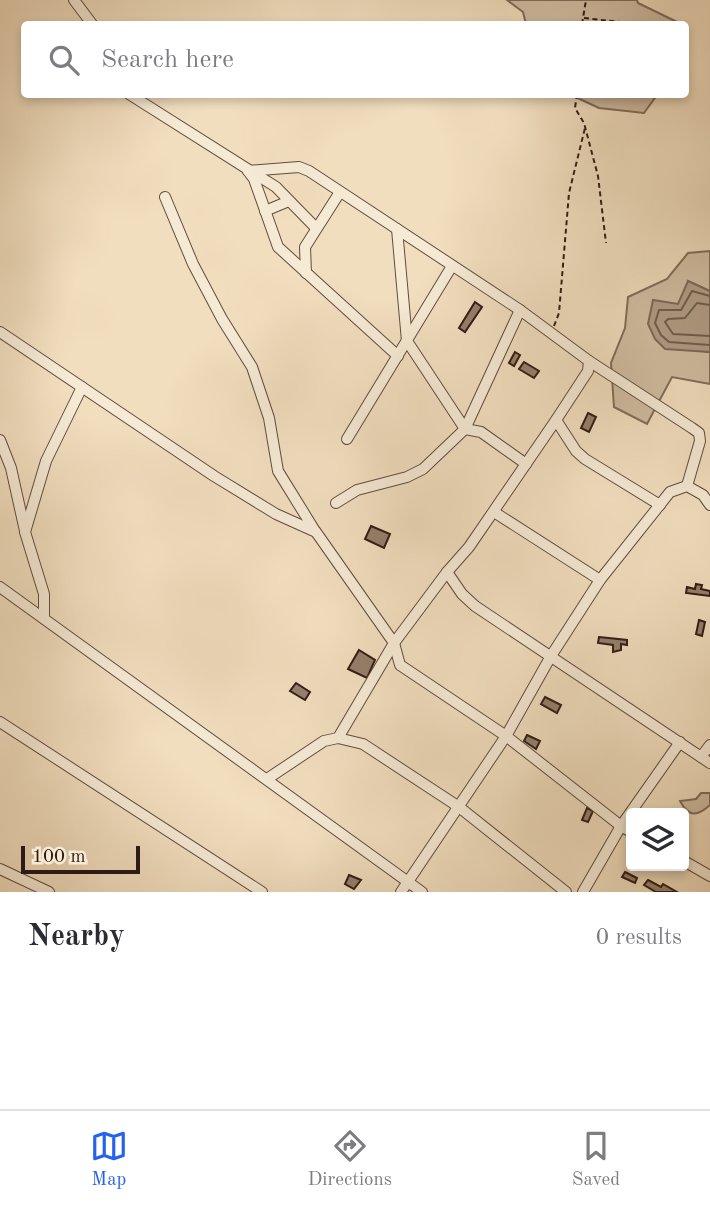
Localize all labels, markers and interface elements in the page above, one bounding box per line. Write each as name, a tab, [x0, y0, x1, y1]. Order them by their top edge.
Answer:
search box	[21, 21, 689, 98]
icon: search	[45, 41, 83, 79]
text: Search here	[101, 47, 234, 73]
map controls	[626, 808, 689, 871]
button: layers	[626, 808, 689, 871]
scale bar	[21, 843, 140, 875]
text: 100 m	[32, 848, 85, 867]
text: Nearby	[28, 922, 125, 952]
text: 0 results	[596, 926, 682, 949]
tab: Map	[90, 1127, 128, 1192]
tab: Directions	[308, 1127, 392, 1192]
tab: Saved	[572, 1127, 620, 1192]

